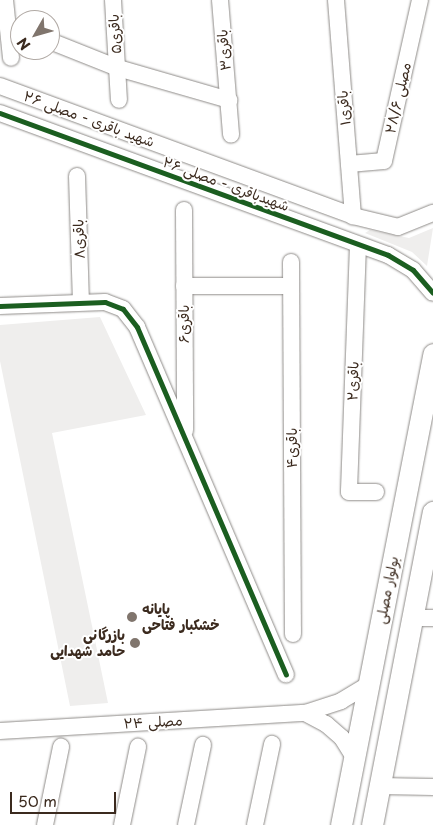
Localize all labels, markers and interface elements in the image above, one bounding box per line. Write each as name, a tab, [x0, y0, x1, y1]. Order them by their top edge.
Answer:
north arrow	[10, 10, 60, 60]
street label: باقری۵	[105, 14, 125, 54]
street label: باقری۳	[214, 29, 234, 71]
text: N	[12, 33, 35, 55]
street label: مصلی ۲۸/۶	[382, 61, 414, 135]
street label: شهید باقری - مصلی ۲۶	[21, 88, 157, 150]
street label: باقری۱	[334, 90, 354, 126]
street label: شهیدباقری - مصلی ۲۶	[161, 153, 291, 215]
street label: باقری۸	[70, 219, 88, 259]
street label: باقری۶	[176, 305, 192, 343]
street label: باقری۲	[344, 361, 362, 401]
street label: باقری۴	[284, 428, 300, 468]
street label: بولوار مصلی	[372, 555, 402, 625]
place label: پایانه خشکبار فتاحی	[142, 601, 219, 634]
marker: پایانه خشکبار فتاحی	[126, 611, 138, 623]
place label: بازرگانی حامد شهدایی	[50, 627, 125, 660]
marker: بازرگانی حامد شهدایی	[129, 637, 141, 649]
street label: مصلی ۲۴	[123, 712, 183, 732]
scale bar	[12, 782, 119, 814]
text: 50 m	[18, 789, 57, 812]

